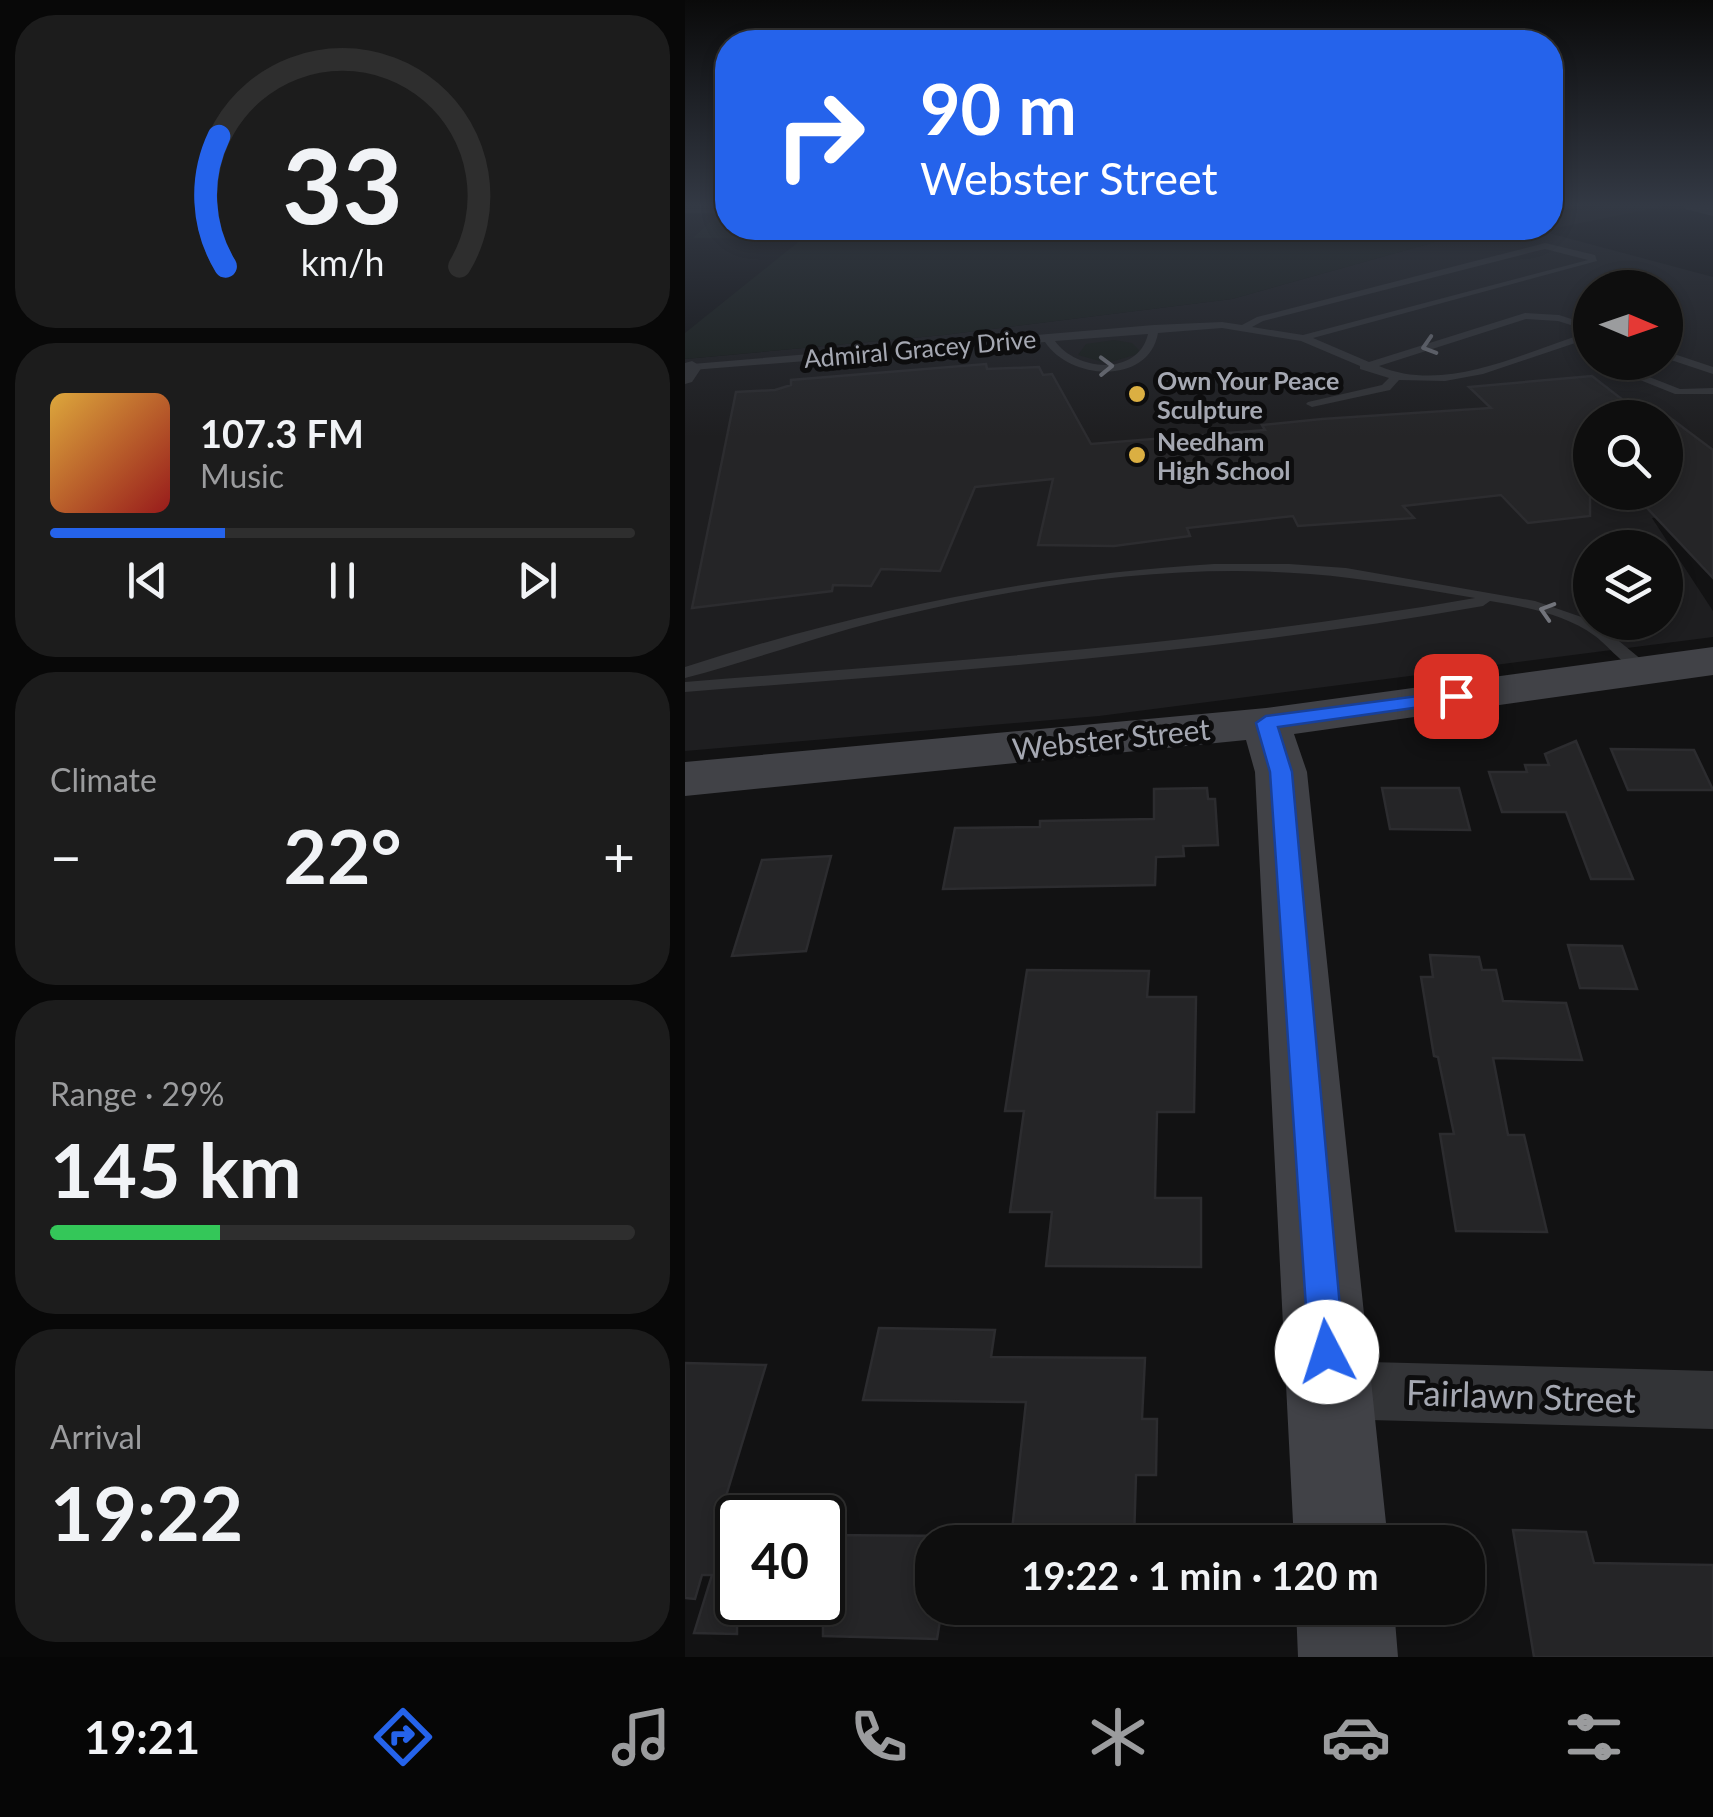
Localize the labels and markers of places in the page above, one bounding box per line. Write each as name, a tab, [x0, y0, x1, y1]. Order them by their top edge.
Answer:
place label: Own Your Peace Sculpture	[1157, 365, 1339, 424]
marker: Own Your Peace Sculpture	[1126, 383, 1148, 405]
place label: Needham High School	[1157, 426, 1291, 485]
marker: Needham High School	[1126, 444, 1148, 466]
pin	[1414, 654, 1499, 739]

